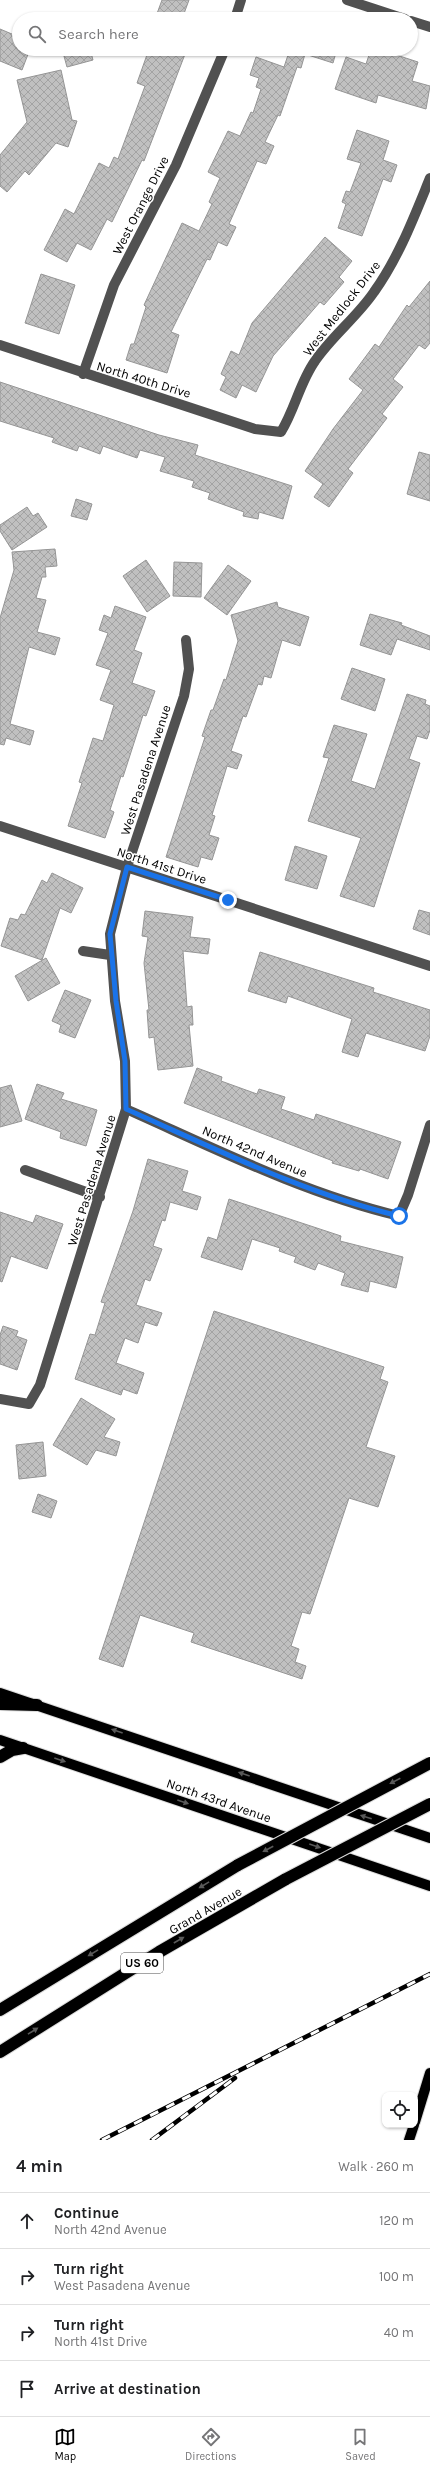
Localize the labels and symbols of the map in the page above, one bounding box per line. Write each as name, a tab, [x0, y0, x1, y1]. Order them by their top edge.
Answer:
street label: West Orange Drive	[109, 153, 172, 257]
street label: West Medlock Drive	[300, 258, 383, 359]
street label: North 40th Drive	[95, 358, 193, 401]
street label: West Pasadena Avenue	[117, 703, 174, 837]
street label: North 41st Drive	[115, 844, 209, 887]
route end	[219, 891, 237, 909]
street label: West Pasadena Avenue	[64, 1112, 119, 1248]
street label: North 42nd Avenue	[200, 1123, 310, 1181]
route start	[390, 1207, 408, 1225]
one-way arrow	[111, 1728, 123, 1734]
one-way arrow	[54, 1757, 66, 1763]
one-way arrow	[237, 1771, 249, 1777]
street label: North 43rd Avenue	[165, 1776, 273, 1826]
one-way arrow	[390, 1778, 401, 1785]
one-way arrow	[178, 1799, 190, 1805]
one-way arrow	[360, 1814, 372, 1820]
one-way arrow	[309, 1844, 321, 1850]
one-way arrow	[262, 1845, 274, 1852]
one-way arrow	[198, 1882, 210, 1889]
street label: Grand Avenue	[166, 1883, 245, 1937]
one-way arrow	[173, 1937, 185, 1944]
one-way arrow	[87, 1949, 99, 1956]
road number: US 60	[121, 1953, 163, 1973]
one-way arrow	[28, 2027, 38, 2035]

